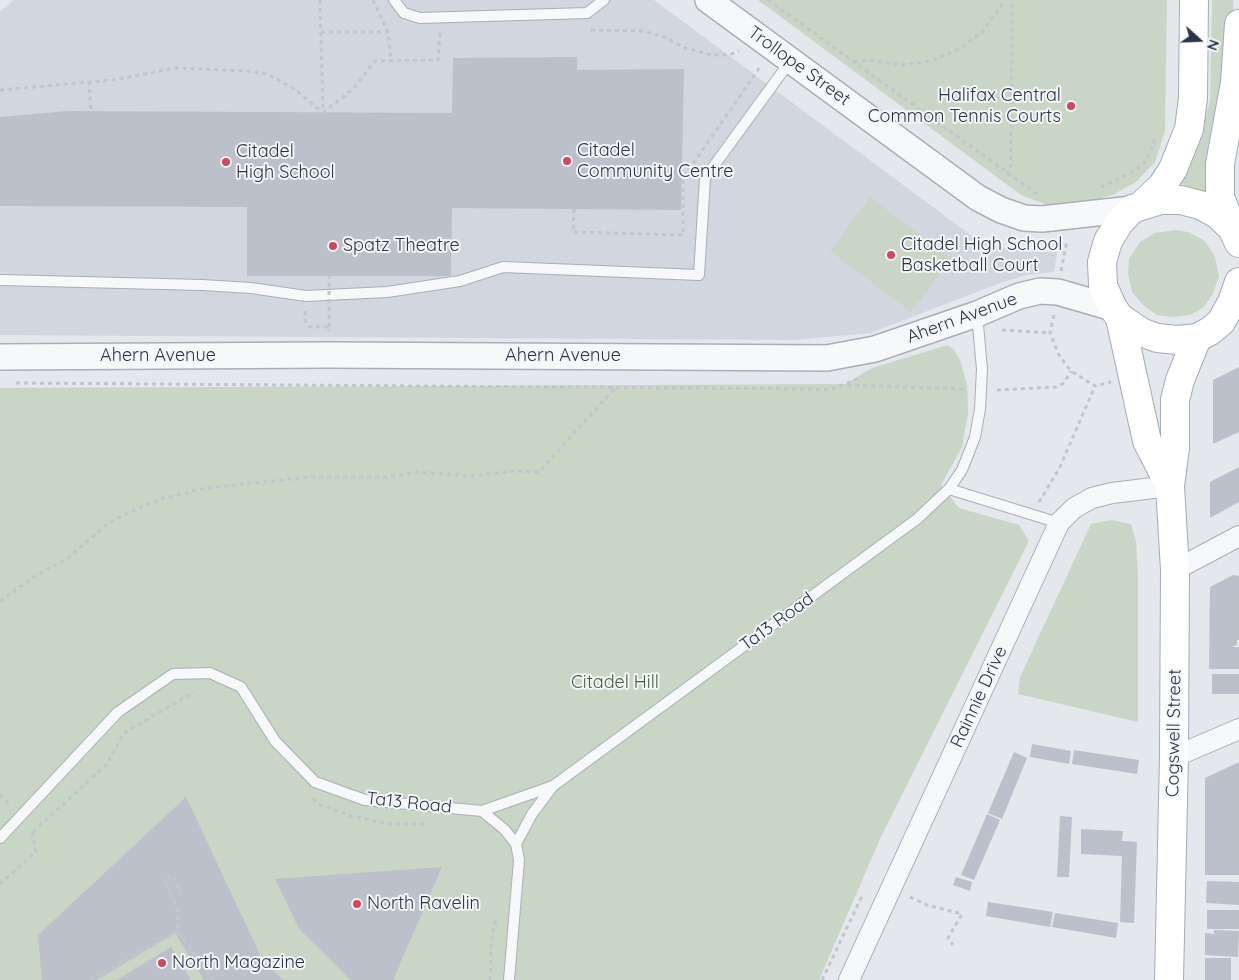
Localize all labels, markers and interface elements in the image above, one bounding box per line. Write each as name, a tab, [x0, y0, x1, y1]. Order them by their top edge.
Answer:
north arrow	[1174, 15, 1224, 65]
street label: Trollope Street	[744, 22, 854, 110]
text: N	[1203, 37, 1223, 53]
place label: Halifax Central Common Tennis Courts	[868, 85, 1061, 128]
marker: Halifax Central Common Tennis Courts	[1065, 100, 1077, 112]
place label: Citadel Community Centre	[577, 140, 733, 182]
place label: Citadel High School	[236, 141, 335, 183]
marker: Citadel Community Centre	[561, 155, 573, 167]
marker: Citadel High School	[220, 156, 232, 168]
place label: Citadel High School Basketball Court	[901, 234, 1062, 276]
place label: Spatz Theatre	[343, 235, 460, 257]
marker: Spatz Theatre	[327, 240, 339, 252]
marker: Citadel High School Basketball Court	[885, 249, 897, 261]
street label: Ahern Avenue	[904, 288, 1020, 348]
street label: Ahern Avenue	[100, 345, 216, 367]
street label: Ahern Avenue	[505, 345, 621, 367]
street label: Ta13 Road	[736, 588, 818, 656]
street label: Rainnie Drive	[946, 643, 1012, 751]
street label: Cogswell Street	[1162, 669, 1186, 797]
park label: Citadel Hill	[571, 672, 659, 694]
street label: Ta13 Road	[365, 788, 453, 818]
place label: North Ravelin	[367, 893, 480, 915]
marker: North Ravelin	[351, 898, 363, 910]
place label: North Magazine	[172, 952, 305, 974]
marker: North Magazine	[156, 957, 168, 969]

